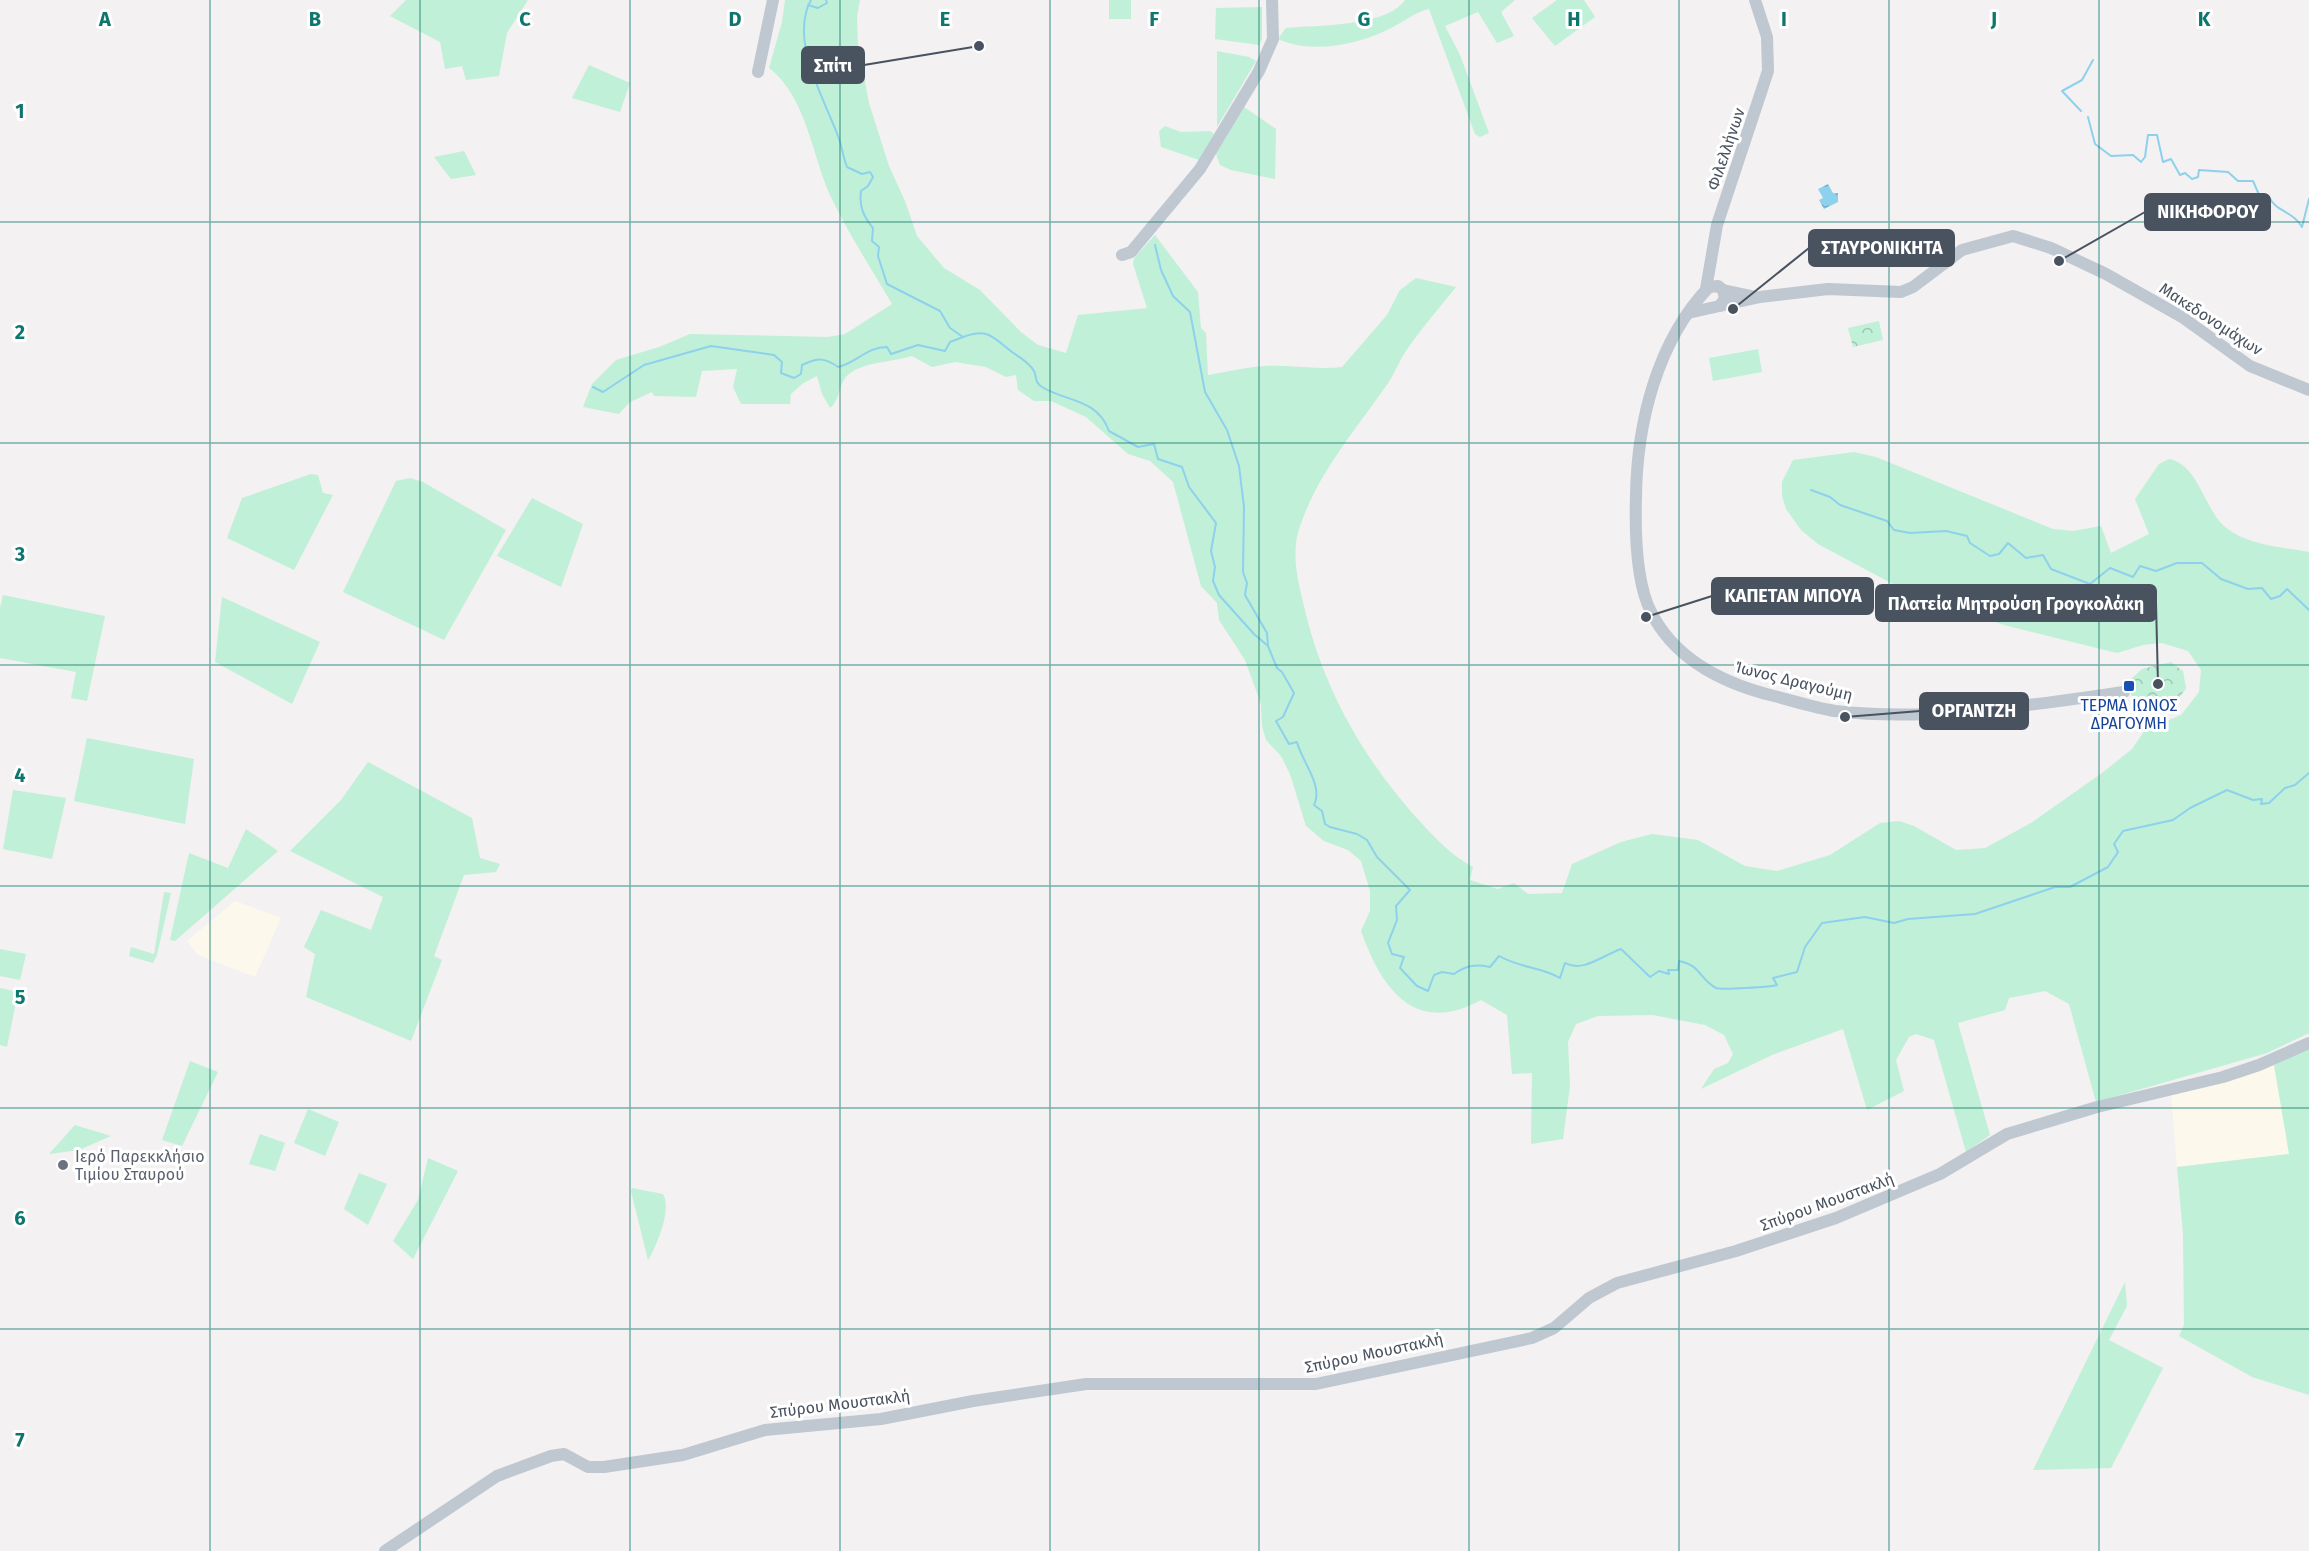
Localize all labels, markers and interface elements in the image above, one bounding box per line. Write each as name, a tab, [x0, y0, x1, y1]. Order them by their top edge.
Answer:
text: A	[98, 7, 112, 31]
text: B	[309, 7, 321, 31]
text: C	[519, 7, 531, 31]
text: D	[728, 7, 742, 31]
text: E	[940, 7, 950, 31]
text: F	[1149, 7, 1159, 31]
text: G	[1358, 7, 1370, 31]
text: H	[1567, 7, 1581, 31]
text: I	[1781, 7, 1787, 31]
text: J	[1990, 7, 1997, 31]
text: K	[2198, 7, 2211, 31]
callout: Σπίτι	[802, 47, 864, 83]
text: Σπίτι	[814, 55, 852, 77]
text: 1	[15, 99, 25, 123]
street label: Φιλελλήνων	[1703, 105, 1749, 193]
callout: ΝΙΚΗΦΟΡΟΥ	[2145, 194, 2270, 230]
text: ΝΙΚΗΦΟΡΟΥ	[2157, 201, 2259, 223]
callout: ΣΤΑΥΡΟΝΙΚΗΤΑ	[1809, 230, 1954, 266]
text: ΣΤΑΥΡΟΝΙΚΗΤΑ	[1821, 237, 1943, 259]
street label: Μακεδονομάχων	[2156, 279, 2266, 360]
text: 2	[15, 320, 25, 344]
text: 3	[14, 542, 25, 566]
callout: ΚΑΠΕΤΑΝ ΜΠΟΥΑ	[1712, 578, 1873, 614]
text: ΚΑΠΕΤΑΝ ΜΠΟΥΑ	[1724, 585, 1862, 607]
callout: Πλατεία Μητρούση Γρογκολάκη	[1876, 585, 2156, 621]
text: Πλατεία Μητρούση Γρογκολάκη	[1888, 593, 2144, 615]
street label: Ίωνος Δραγούμη	[1733, 657, 1855, 705]
marker: ΤΕΡΜΑ ΙΩΝΟΣ ΔΡΑΓΟΥΜΗ	[2122, 679, 2136, 693]
callout: ΟΡΓΑΝΤΖΗ	[1920, 693, 2028, 729]
place label: ΤΕΡΜΑ ΙΩΝΟΣ ΔΡΑΓΟΥΜΗ	[2080, 696, 2178, 733]
text: ΟΡΓΑΝΤΖΗ	[1932, 700, 2016, 722]
text: 4	[14, 763, 26, 787]
text: 5	[15, 985, 26, 1009]
place label: Ιερό Παρεκκλήσιο Τιμίου Σταυρού	[75, 1147, 204, 1184]
marker: Ιερό Παρεκκλήσιο Τιμίου Σταυρού	[56, 1158, 70, 1172]
street label: Σπύρου Μουστακλή	[1758, 1169, 1896, 1235]
text: 6	[14, 1206, 26, 1230]
street label: Σπύρου Μουστακλή	[1303, 1329, 1445, 1377]
street label: Σπύρου Μουστακλή	[769, 1386, 911, 1422]
text: 7	[15, 1428, 25, 1452]

